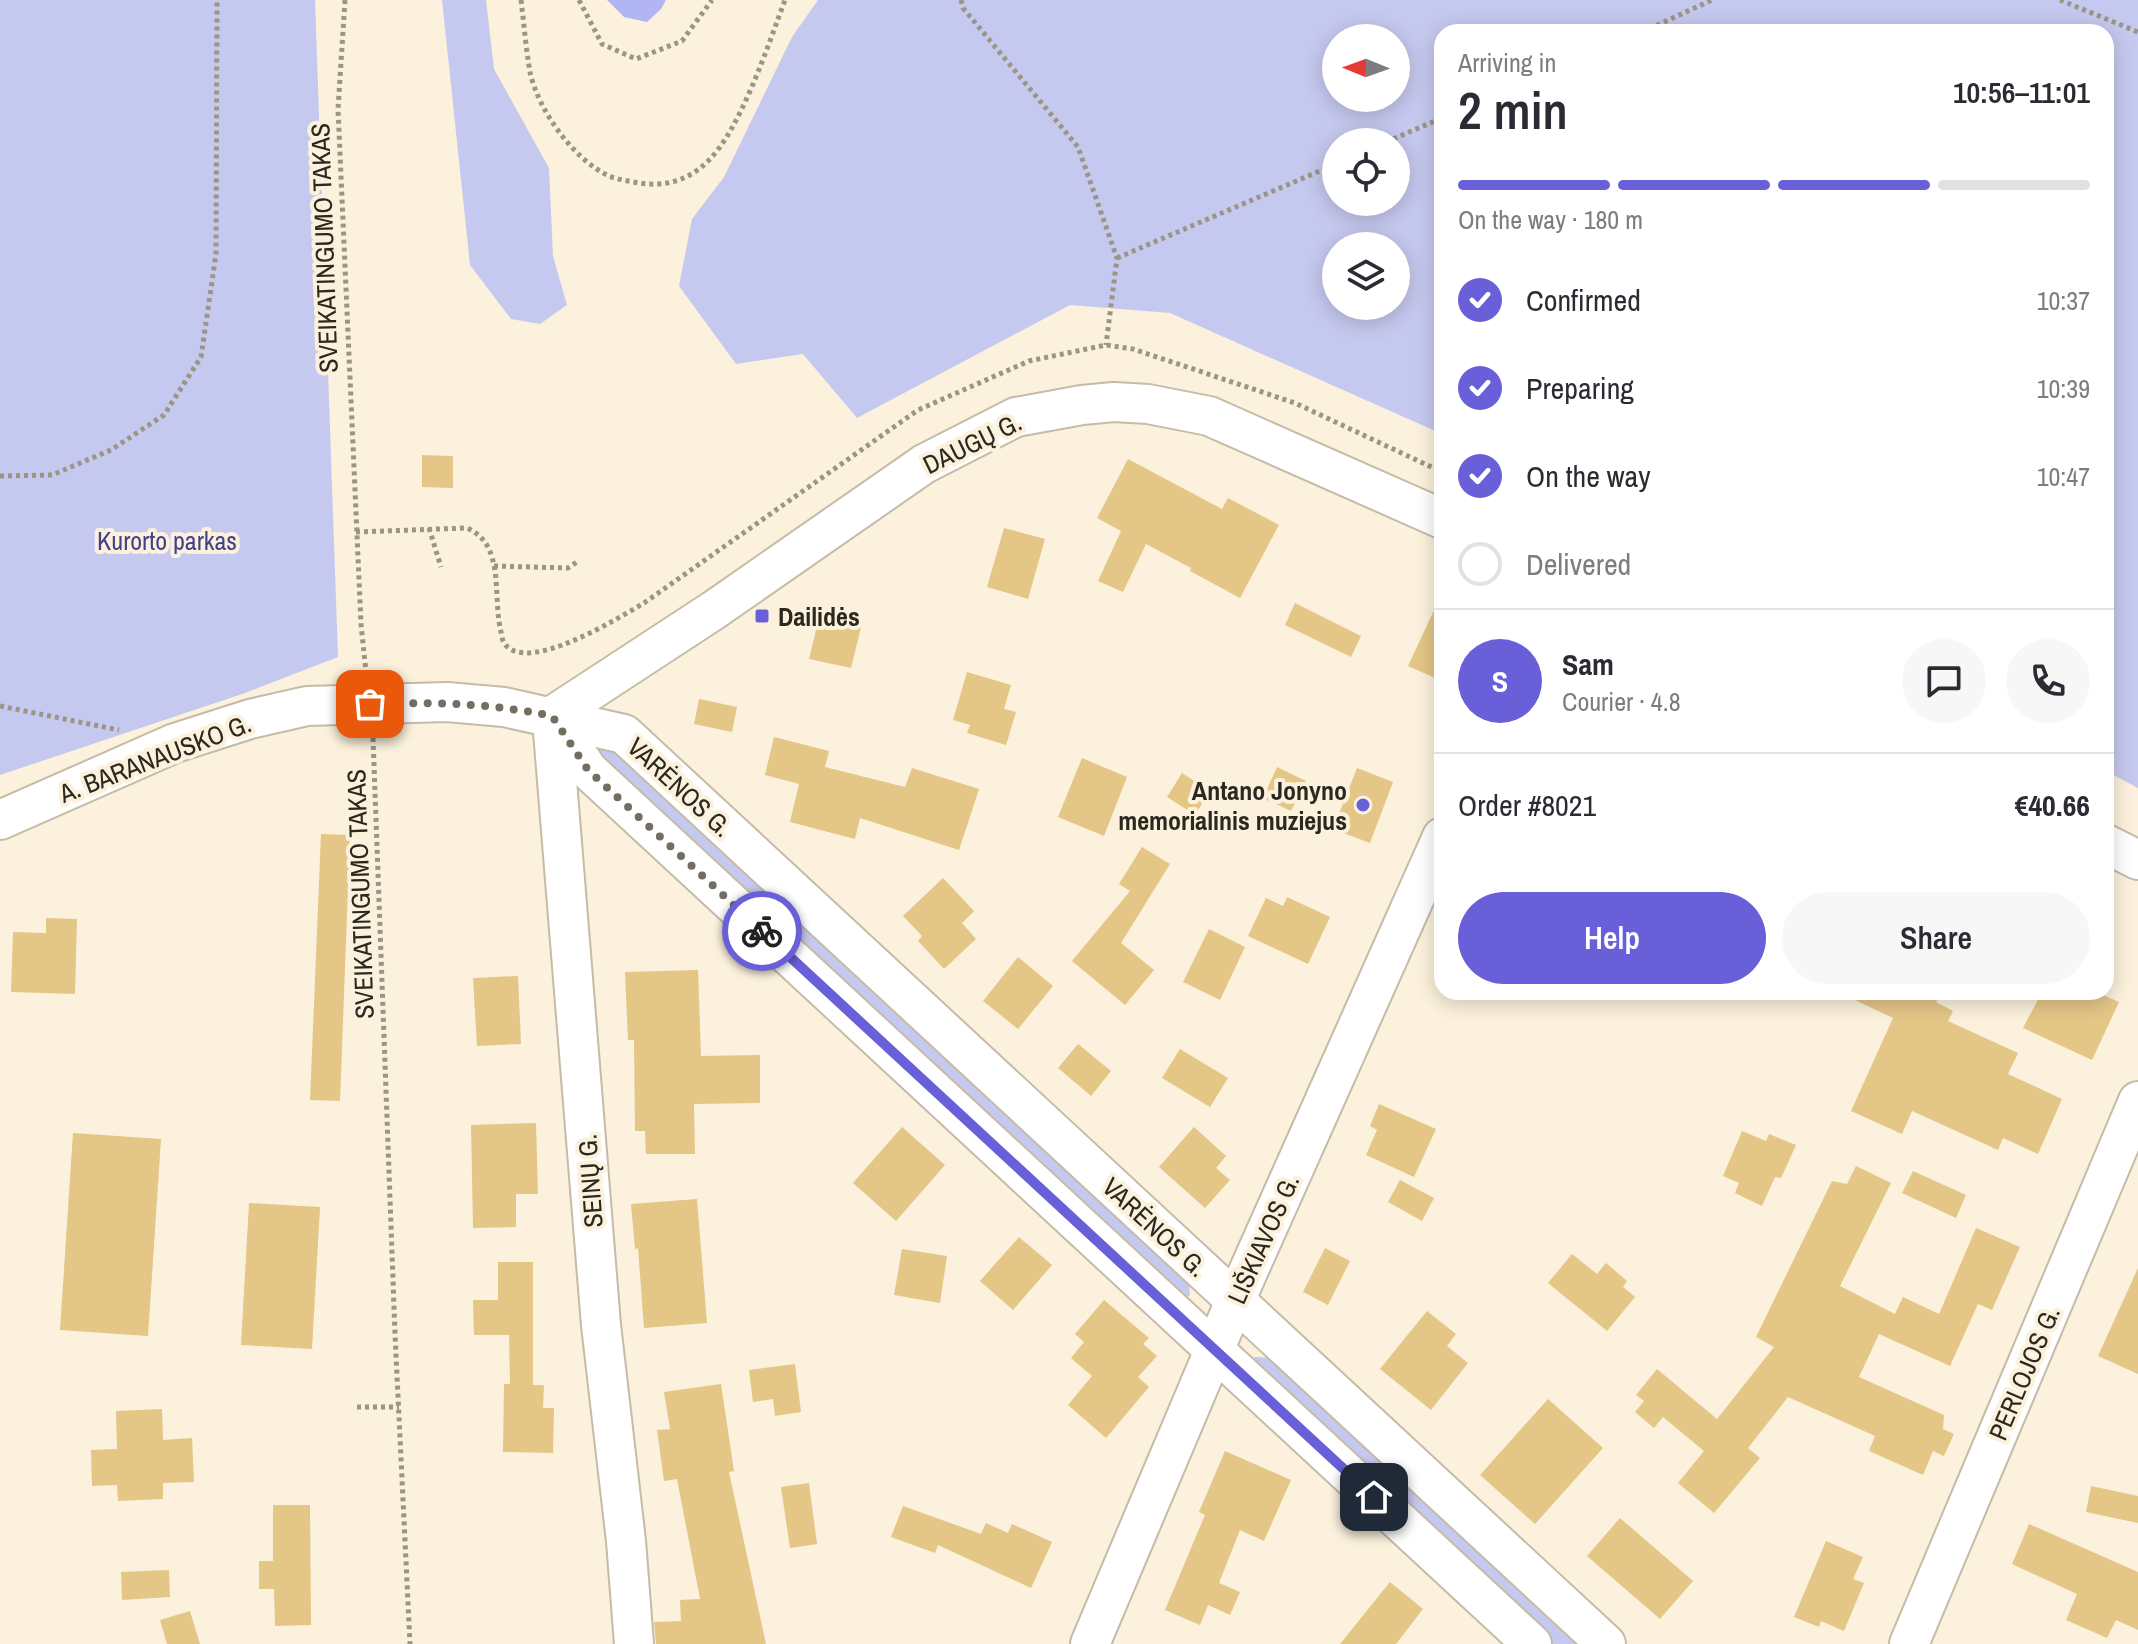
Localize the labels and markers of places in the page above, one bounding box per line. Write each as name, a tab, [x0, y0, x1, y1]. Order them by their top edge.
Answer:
place label: Dailidės	[778, 599, 860, 634]
marker: Dailidės	[753, 607, 771, 625]
pin	[336, 670, 404, 738]
place label: Antano Jonyno memorialinis muziejus	[1118, 773, 1347, 838]
marker: Antano Jonyno memorialinis muziejus	[1354, 796, 1372, 814]
pin	[1340, 1463, 1408, 1531]

